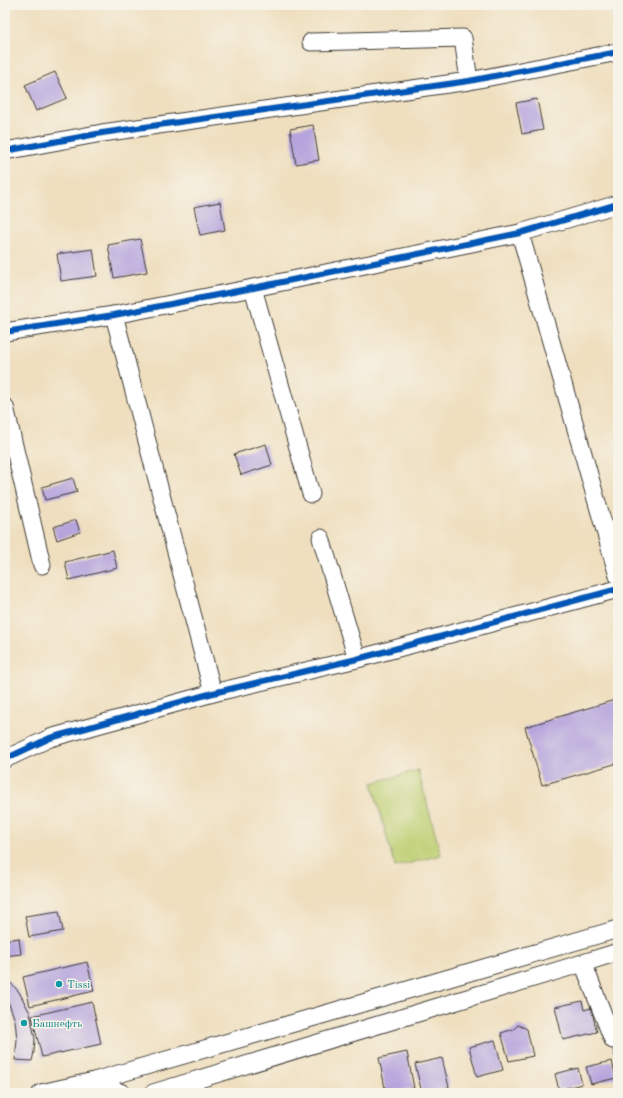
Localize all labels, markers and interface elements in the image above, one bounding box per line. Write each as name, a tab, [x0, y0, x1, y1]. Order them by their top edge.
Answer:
marker: Tissi	[54, 979, 64, 989]
place label: Tissi	[67, 980, 90, 991]
marker: Башнефть	[19, 1018, 29, 1028]
place label: Башнефть	[32, 1019, 82, 1030]

